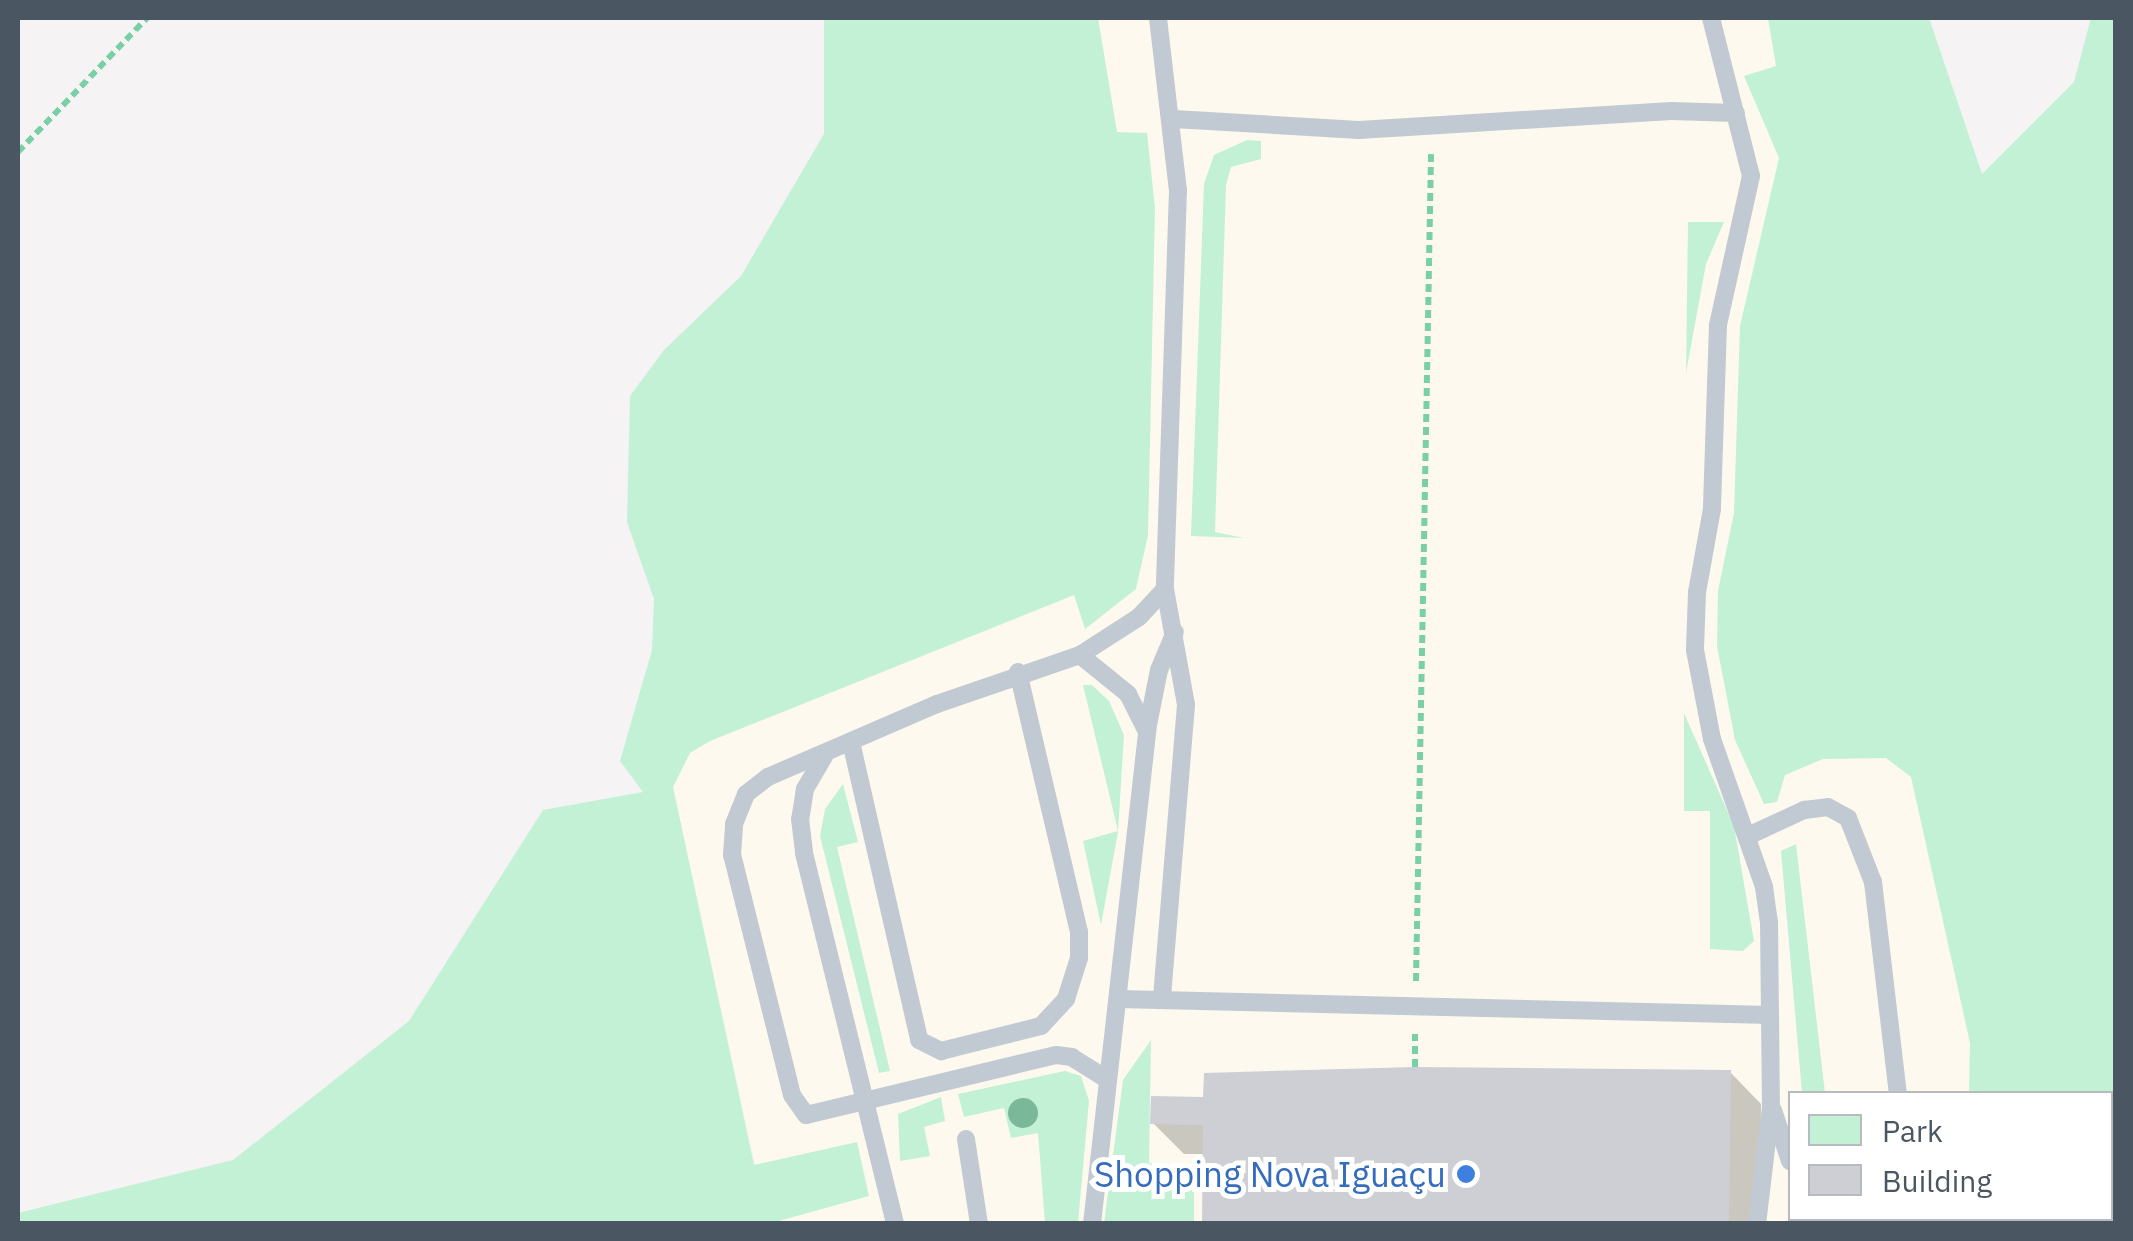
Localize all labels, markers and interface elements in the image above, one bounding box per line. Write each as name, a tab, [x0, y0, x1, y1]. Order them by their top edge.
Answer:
legend	[1788, 1091, 2113, 1221]
text: Park	[1882, 1111, 1943, 1150]
place label: Shopping Nova Iguaçu	[1094, 1153, 1446, 1195]
text: Building	[1882, 1161, 1992, 1200]
marker: Shopping Nova Iguaçu	[1455, 1163, 1477, 1185]

